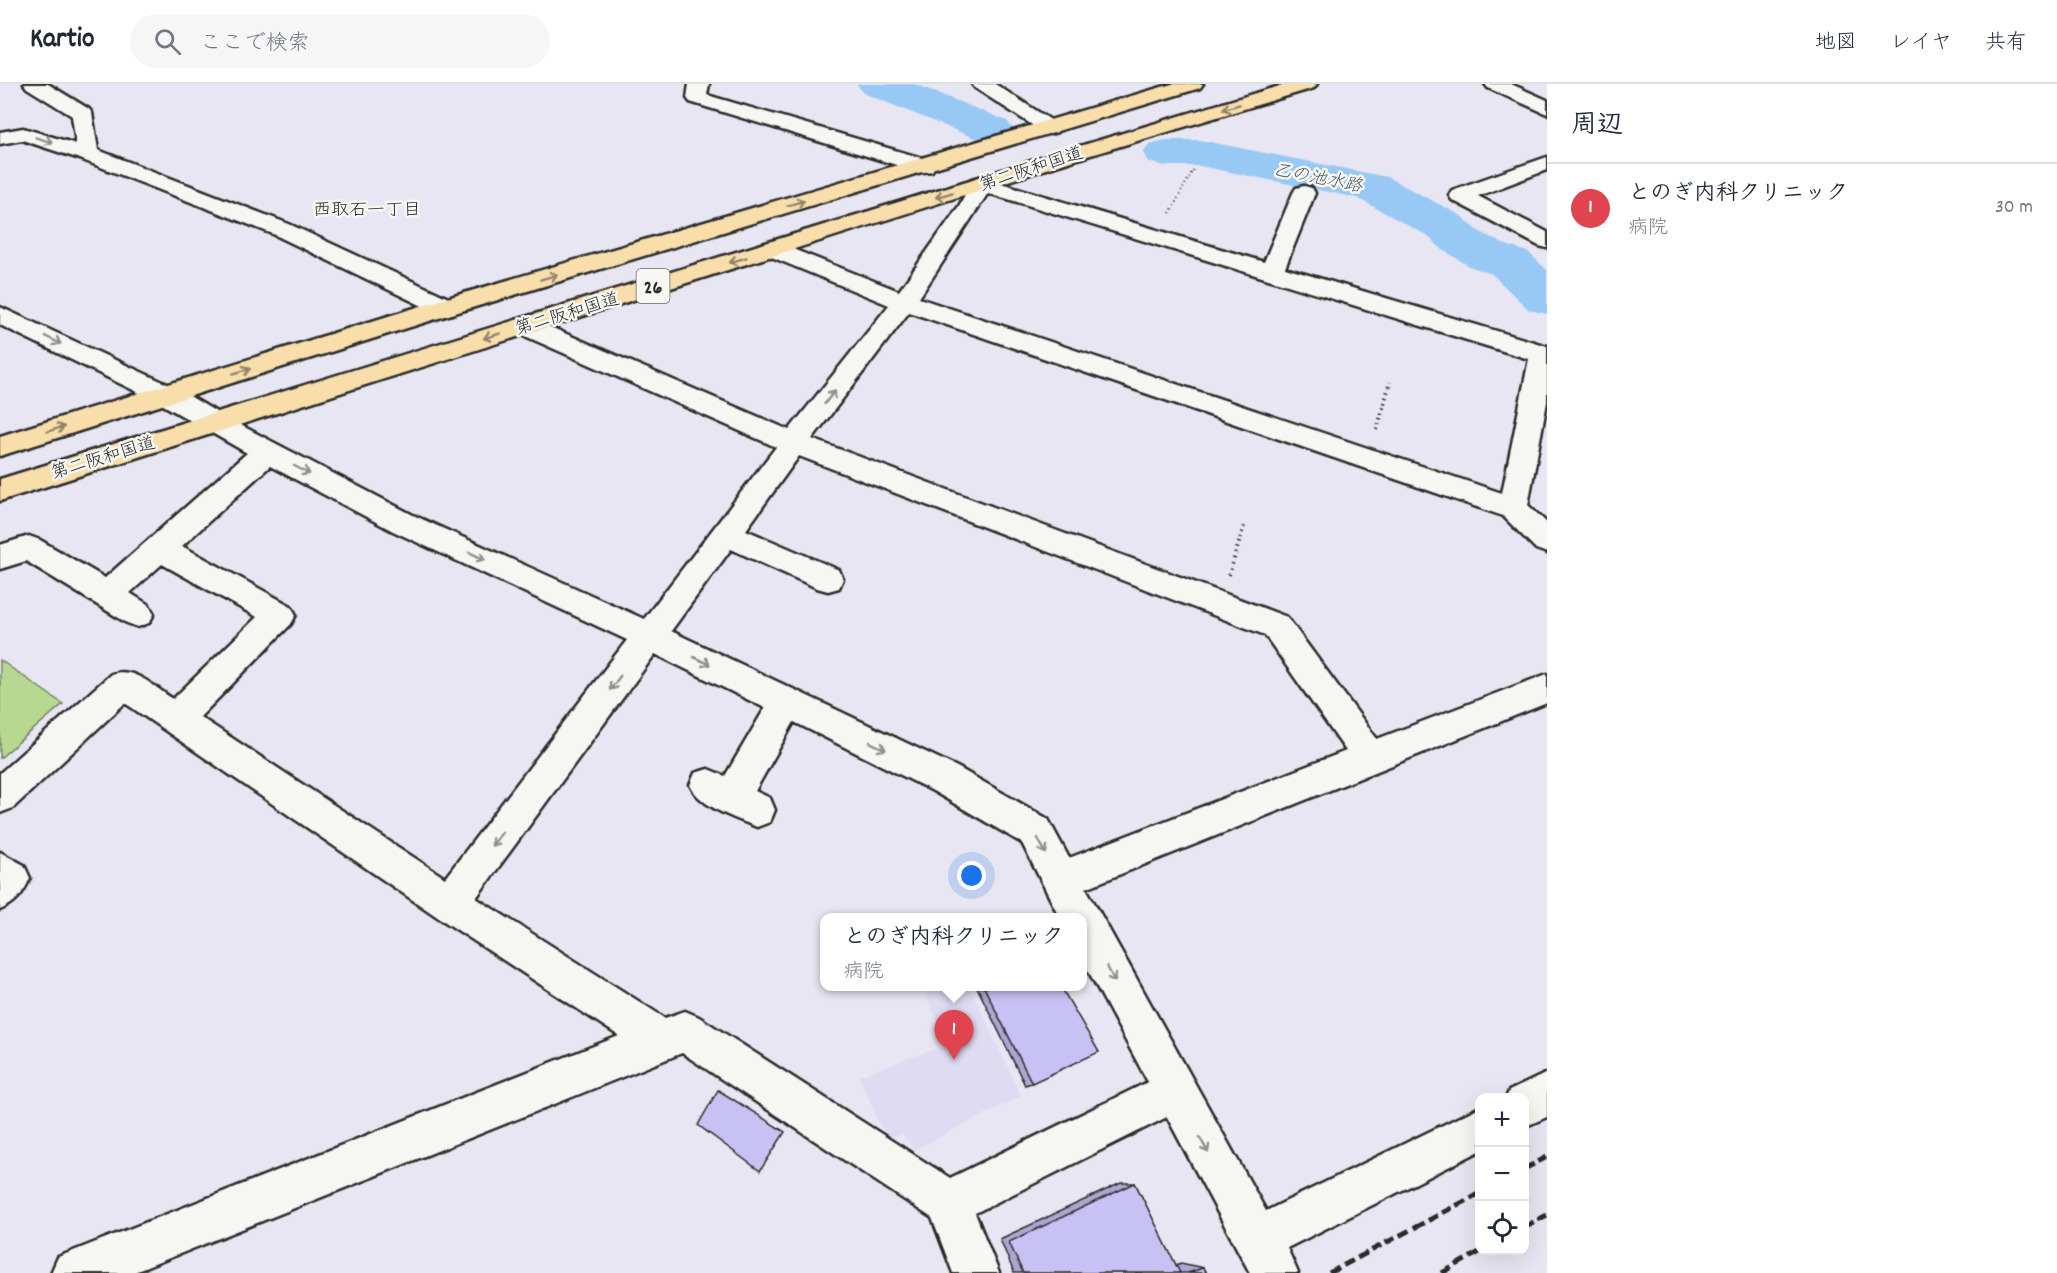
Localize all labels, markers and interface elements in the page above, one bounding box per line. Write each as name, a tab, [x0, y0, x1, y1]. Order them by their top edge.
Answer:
search box	[130, 14, 550, 68]
text: Kartio	[30, 21, 94, 61]
icon: search	[151, 25, 184, 58]
text: ここで検索	[199, 29, 309, 60]
text: 地図	[1815, 29, 1857, 59]
text: レイヤ	[1890, 29, 1952, 59]
text: 共有	[1985, 29, 2027, 59]
one-way arrow	[1222, 102, 1241, 113]
text: 周辺	[1571, 108, 1623, 145]
one-way arrow	[34, 136, 53, 147]
street label: 第二阪和国道	[977, 142, 1087, 199]
water label: 乙の池水路	[1271, 159, 1365, 201]
text: とのぎ内科クリニック	[1628, 179, 1848, 210]
one-way arrow	[935, 190, 954, 201]
text: 1	[1588, 194, 1593, 222]
text: 30 m	[1995, 194, 2033, 222]
one-way arrow	[787, 197, 806, 209]
district label: 西取石一丁目	[313, 199, 421, 224]
text: 病院	[1628, 215, 1668, 243]
one-way arrow	[729, 255, 748, 266]
road number: 26	[636, 269, 670, 303]
one-way arrow	[539, 271, 558, 282]
street label: 第二阪和国道	[512, 288, 623, 343]
one-way arrow	[482, 331, 501, 342]
one-way arrow	[43, 335, 61, 347]
one-way arrow	[232, 365, 251, 376]
one-way arrow	[824, 389, 837, 405]
one-way arrow	[46, 423, 65, 434]
street label: 第二阪和国道	[48, 432, 159, 487]
one-way arrow	[293, 464, 311, 476]
one-way arrow	[467, 551, 485, 563]
one-way arrow	[693, 656, 711, 668]
one-way arrow	[608, 674, 621, 690]
one-way arrow	[869, 741, 887, 753]
one-way arrow	[491, 830, 504, 846]
one-way arrow	[1036, 837, 1048, 854]
your location	[957, 861, 986, 890]
popup	[820, 913, 1087, 991]
text: とのぎ内科クリニック	[843, 923, 1064, 954]
text: 病院	[843, 959, 883, 987]
one-way arrow	[1106, 964, 1117, 982]
pin: 1	[934, 1010, 974, 1060]
map controls	[1475, 1093, 1529, 1255]
button: +	[1475, 1093, 1529, 1147]
one-way arrow	[1198, 1136, 1210, 1153]
button: −	[1475, 1147, 1529, 1201]
button: locate	[1475, 1201, 1529, 1255]

